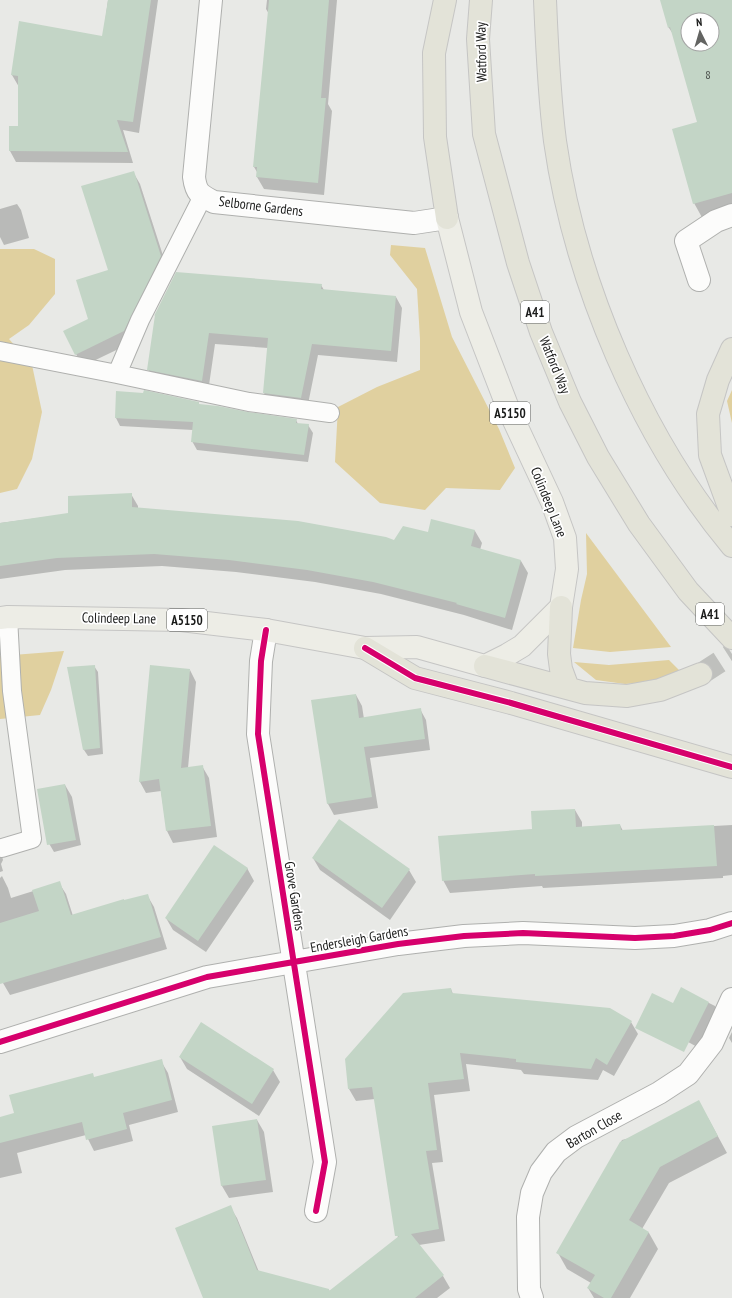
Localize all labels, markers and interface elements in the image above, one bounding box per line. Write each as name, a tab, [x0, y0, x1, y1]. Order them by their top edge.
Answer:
north arrow	[680, 12, 720, 52]
text: N	[696, 15, 703, 29]
street label: Watford Way	[471, 21, 491, 82]
house number: 8	[705, 67, 711, 82]
street label: Selborne Gardens	[218, 192, 305, 220]
road number: A41	[521, 301, 549, 323]
street label: Watford Way	[535, 334, 575, 397]
road number: A5150	[490, 402, 530, 424]
street label: Colindeep Lane	[527, 464, 571, 540]
road number: A41	[696, 603, 724, 625]
street label: Colindeep Lane	[82, 608, 156, 628]
road number: A5150	[167, 609, 207, 631]
street label: Grove Gardens	[281, 860, 309, 932]
street label: Endersleigh Gardens	[309, 922, 410, 956]
street label: Barton Close	[563, 1106, 625, 1152]

